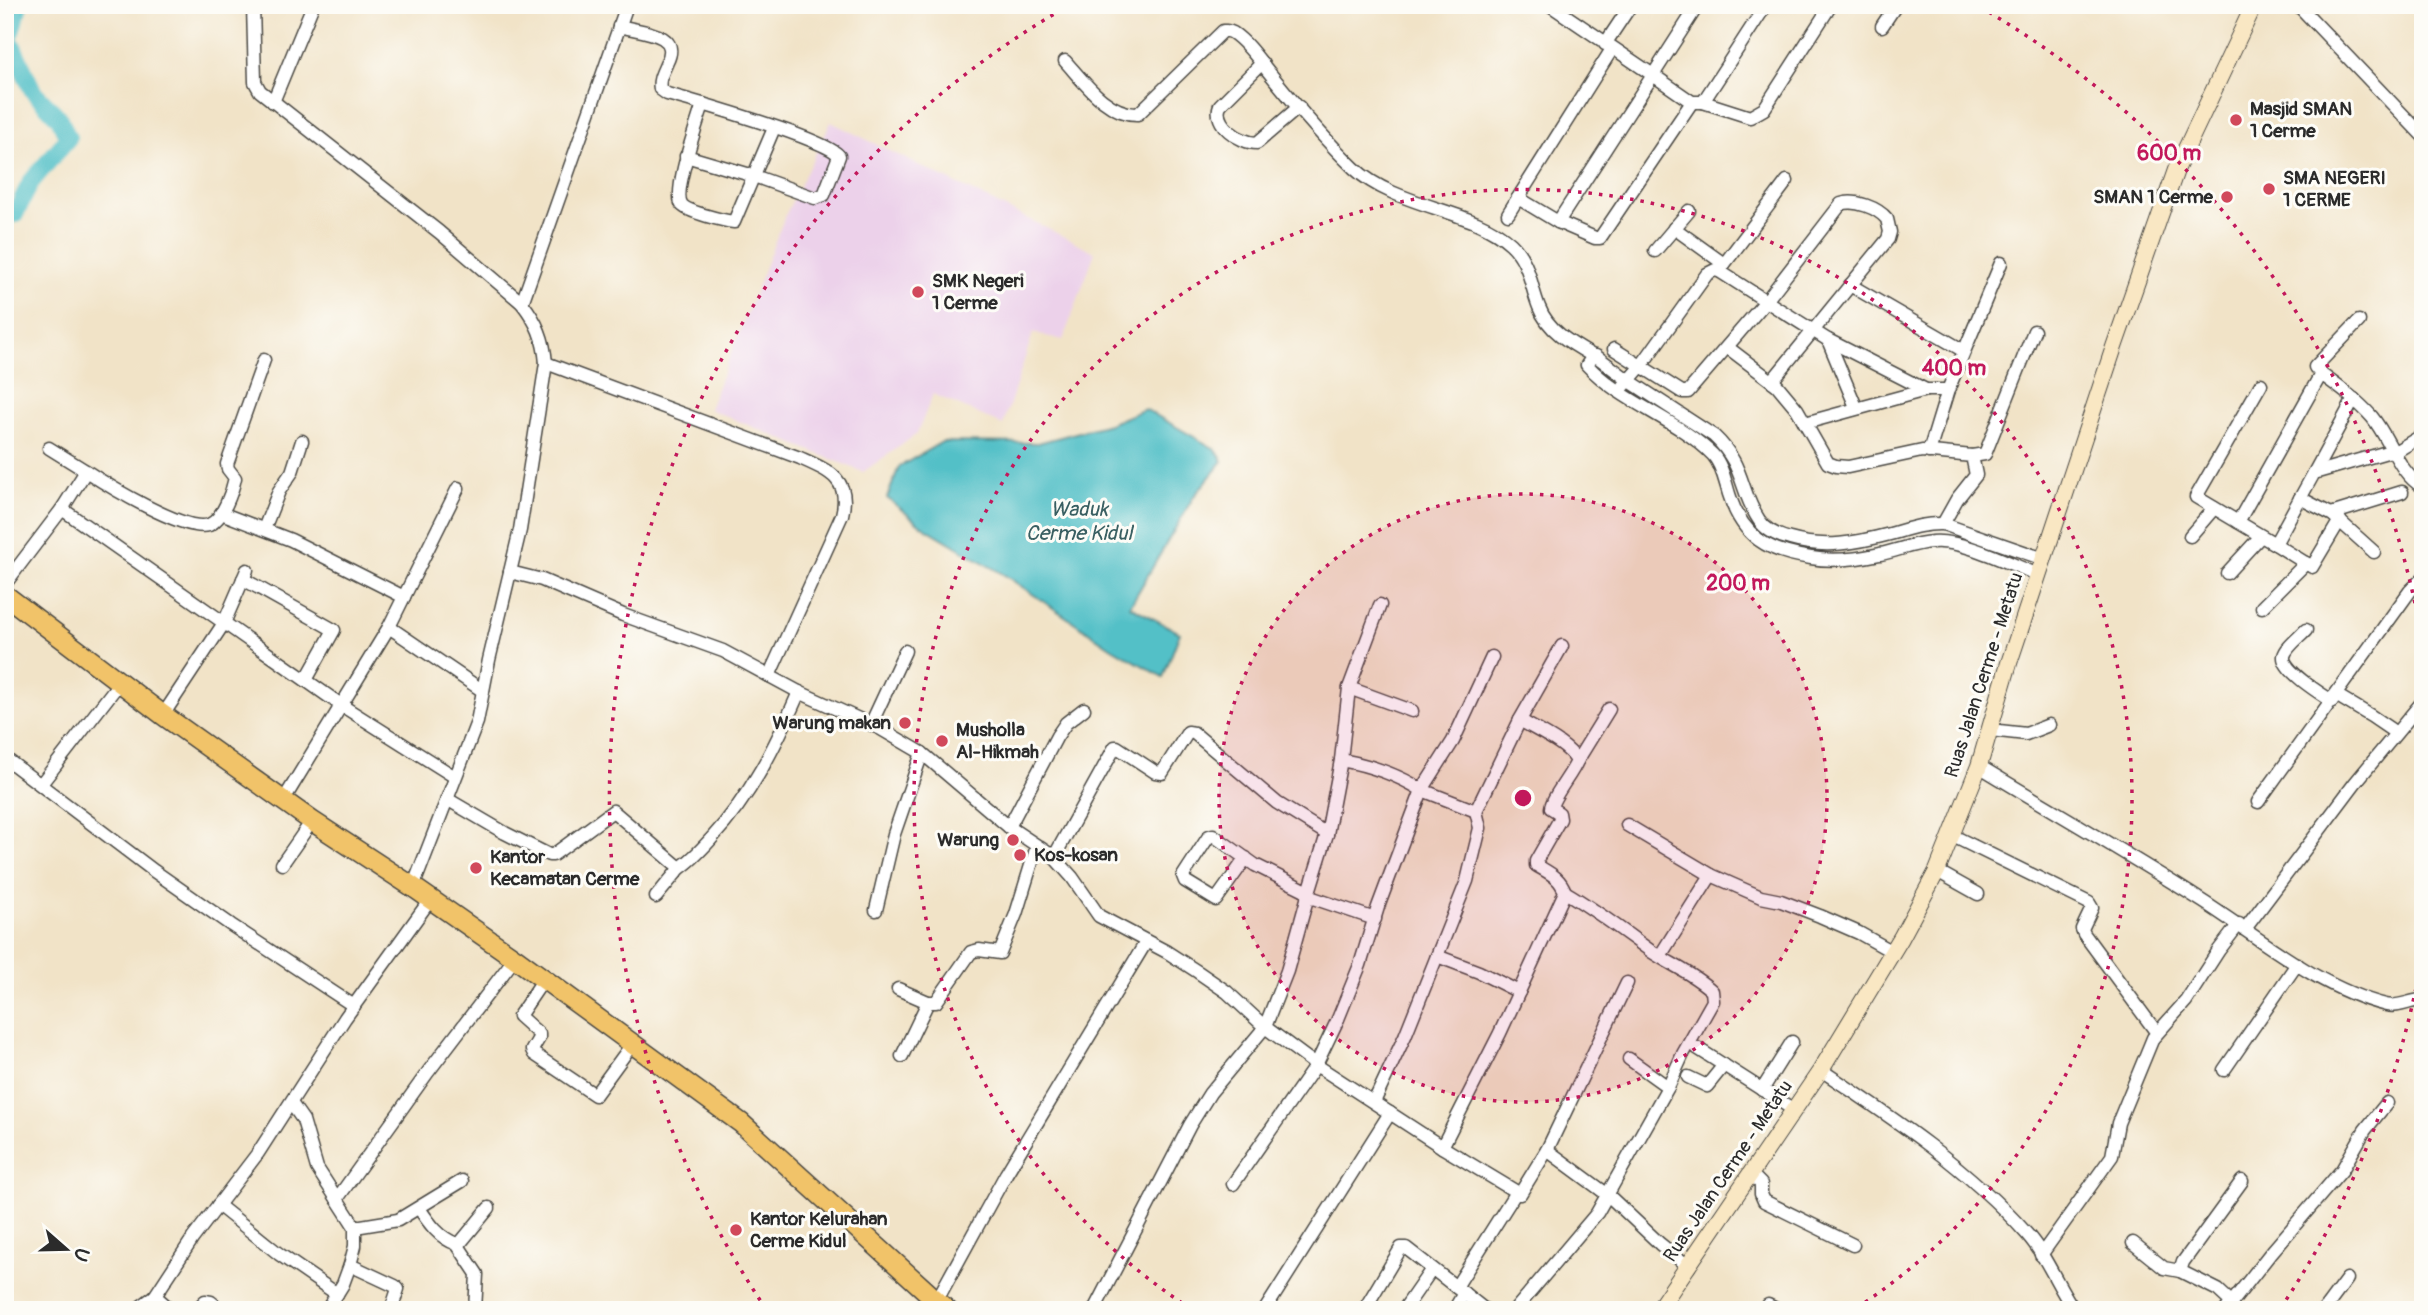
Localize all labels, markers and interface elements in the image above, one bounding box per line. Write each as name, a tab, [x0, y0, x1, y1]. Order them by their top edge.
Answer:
place label: Masjid SMAN 1 Cerme	[2250, 97, 2352, 143]
marker: Masjid SMAN 1 Cerme	[2228, 112, 2244, 128]
text: 600 m	[2137, 140, 2201, 167]
place label: SMA NEGERI 1 CERME	[2283, 166, 2386, 212]
marker: SMA NEGERI 1 CERME	[2261, 181, 2277, 197]
place label: SMAN 1 Cerme	[2093, 185, 2214, 209]
marker: SMAN 1 Cerme	[2219, 189, 2235, 205]
place label: SMK Negeri 1 Cerme	[932, 269, 1024, 315]
marker: SMK Negeri 1 Cerme	[910, 284, 926, 300]
text: 400 m	[1922, 355, 1986, 382]
water label: Waduk Cerme Kidul	[1026, 496, 1134, 547]
street label: Ruas Jalan Cerme - Metatu	[1939, 569, 2029, 781]
text: 200 m	[1706, 570, 1770, 597]
place label: Warung makan	[773, 711, 891, 735]
marker: Warung makan	[897, 715, 913, 731]
place label: Musholla Al-Hikmah	[956, 718, 1039, 764]
marker: Musholla Al-Hikmah	[934, 733, 950, 749]
centre of rings	[1511, 786, 1535, 810]
place label: Warung	[937, 828, 999, 852]
marker: Warung	[1005, 832, 1021, 848]
place label: Kos-kosan	[1034, 843, 1118, 867]
place label: Kantor Kecamatan Cerme	[490, 845, 640, 891]
marker: Kos-kosan	[1012, 847, 1028, 863]
marker: Kantor Kecamatan Cerme	[468, 860, 484, 876]
street label: Ruas Jalan Cerme - Metatu	[1658, 1075, 1798, 1267]
place label: Kantor Kelurahan Cerme Kidul	[750, 1207, 888, 1253]
north arrow	[32, 1214, 102, 1284]
marker: Kantor Kelurahan Cerme Kidul	[728, 1222, 744, 1238]
text: U	[68, 1244, 94, 1264]

